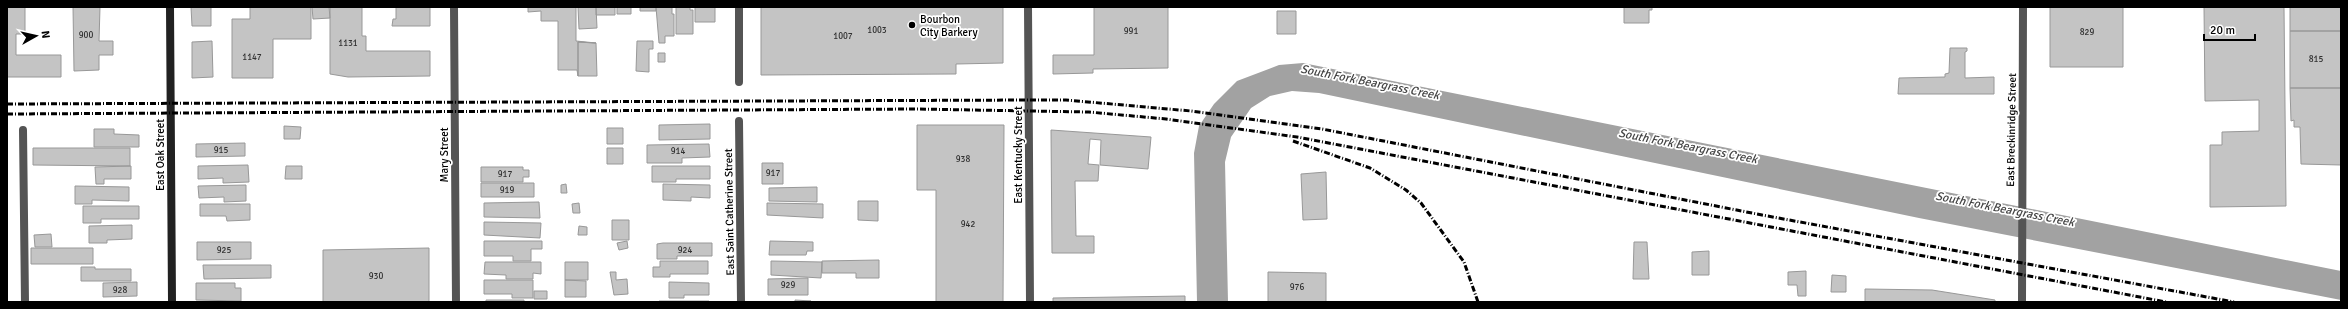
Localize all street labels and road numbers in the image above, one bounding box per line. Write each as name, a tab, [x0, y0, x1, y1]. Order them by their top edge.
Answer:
street label: East Breckinridge Street	[2004, 73, 2019, 187]
street label: East Kentucky Street	[1012, 106, 1025, 204]
street label: East Oak Street	[154, 119, 167, 191]
street label: Mary Street	[438, 127, 451, 183]
street label: East Saint Catherine Street	[722, 148, 737, 276]

